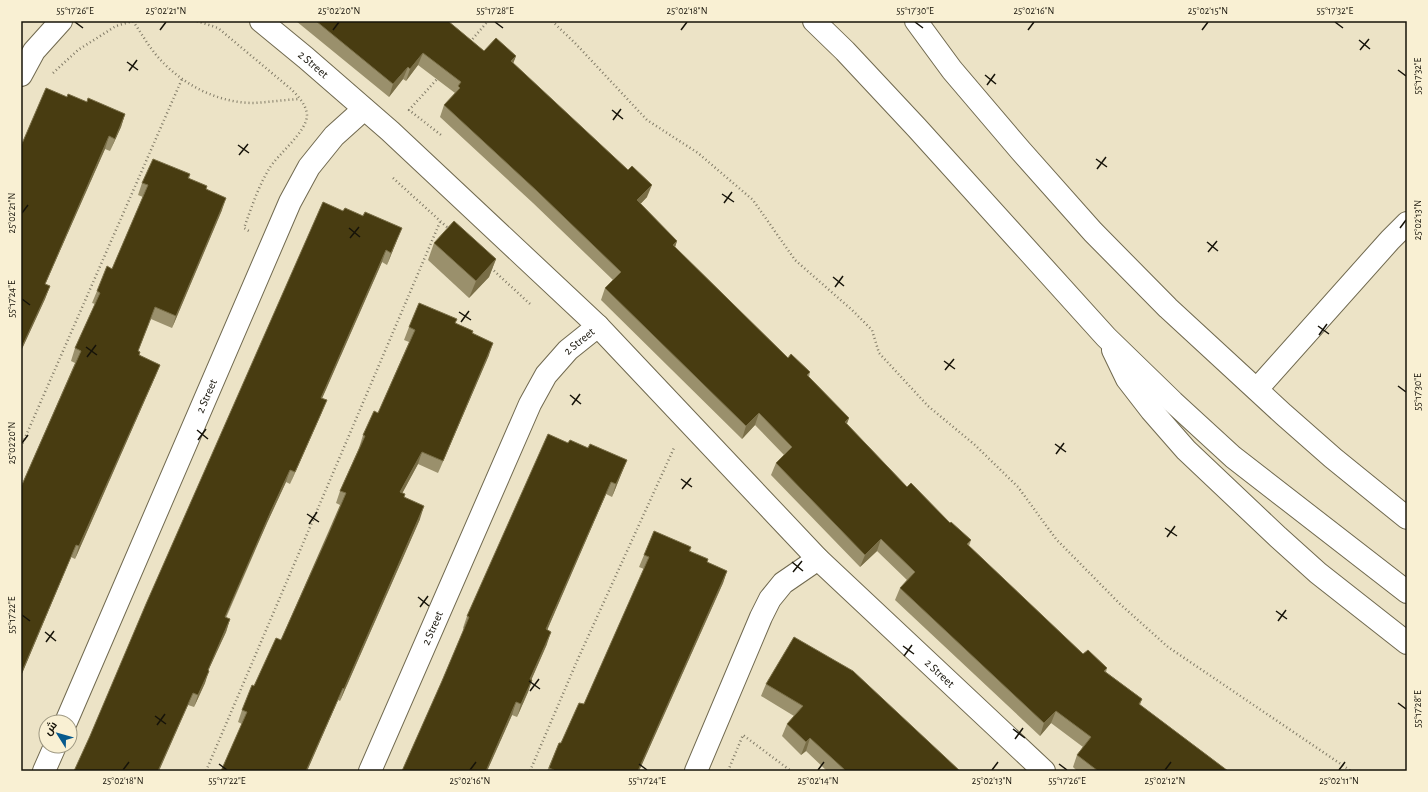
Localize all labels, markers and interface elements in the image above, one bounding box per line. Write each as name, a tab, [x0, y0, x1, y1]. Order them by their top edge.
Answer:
text: 55°17'26"E	[56, 6, 94, 16]
text: 25°02'21"N	[146, 6, 186, 16]
text: 25°02'20"N	[318, 6, 360, 16]
text: 55°17'28"E	[476, 6, 514, 16]
text: 25°02'18"N	[667, 6, 707, 16]
text: 55°17'30"E	[896, 6, 934, 16]
text: 25°02'16"N	[1014, 6, 1054, 16]
text: 25°02'15"N	[1188, 6, 1228, 16]
text: 55°17'32"E	[1317, 6, 1354, 16]
street label: 2 Street	[296, 48, 331, 81]
text: 55°17'32"E	[1413, 57, 1423, 94]
text: 25°02'21"N	[7, 193, 17, 233]
text: 25°02'13"N	[1413, 200, 1423, 240]
text: 55°17'24"E	[7, 280, 17, 318]
street label: 2 Street	[561, 325, 597, 357]
text: 55°17'30"E	[1413, 373, 1423, 411]
street label: 2 Street	[194, 377, 219, 415]
text: 25°02'20"N	[7, 422, 17, 464]
text: 55°17'22"E	[7, 596, 17, 634]
street label: 2 Street	[420, 609, 445, 647]
street label: 2 Street	[923, 657, 957, 690]
text: 55°17'28"E	[1413, 690, 1423, 728]
north arrow	[38, 714, 78, 754]
text: ش	[42, 719, 60, 738]
text: 25°02'18"N	[103, 776, 143, 786]
text: 55°17'22"E	[208, 776, 246, 786]
text: 25°02'16"N	[450, 776, 490, 786]
text: 55°17'24"E	[628, 776, 666, 786]
text: 25°02'14"N	[797, 776, 839, 786]
text: 25°02'13"N	[972, 776, 1012, 786]
text: 55°17'26"E	[1048, 776, 1086, 786]
text: 25°02'12"N	[1145, 776, 1185, 786]
text: 25°02'11"N	[1319, 776, 1359, 786]

